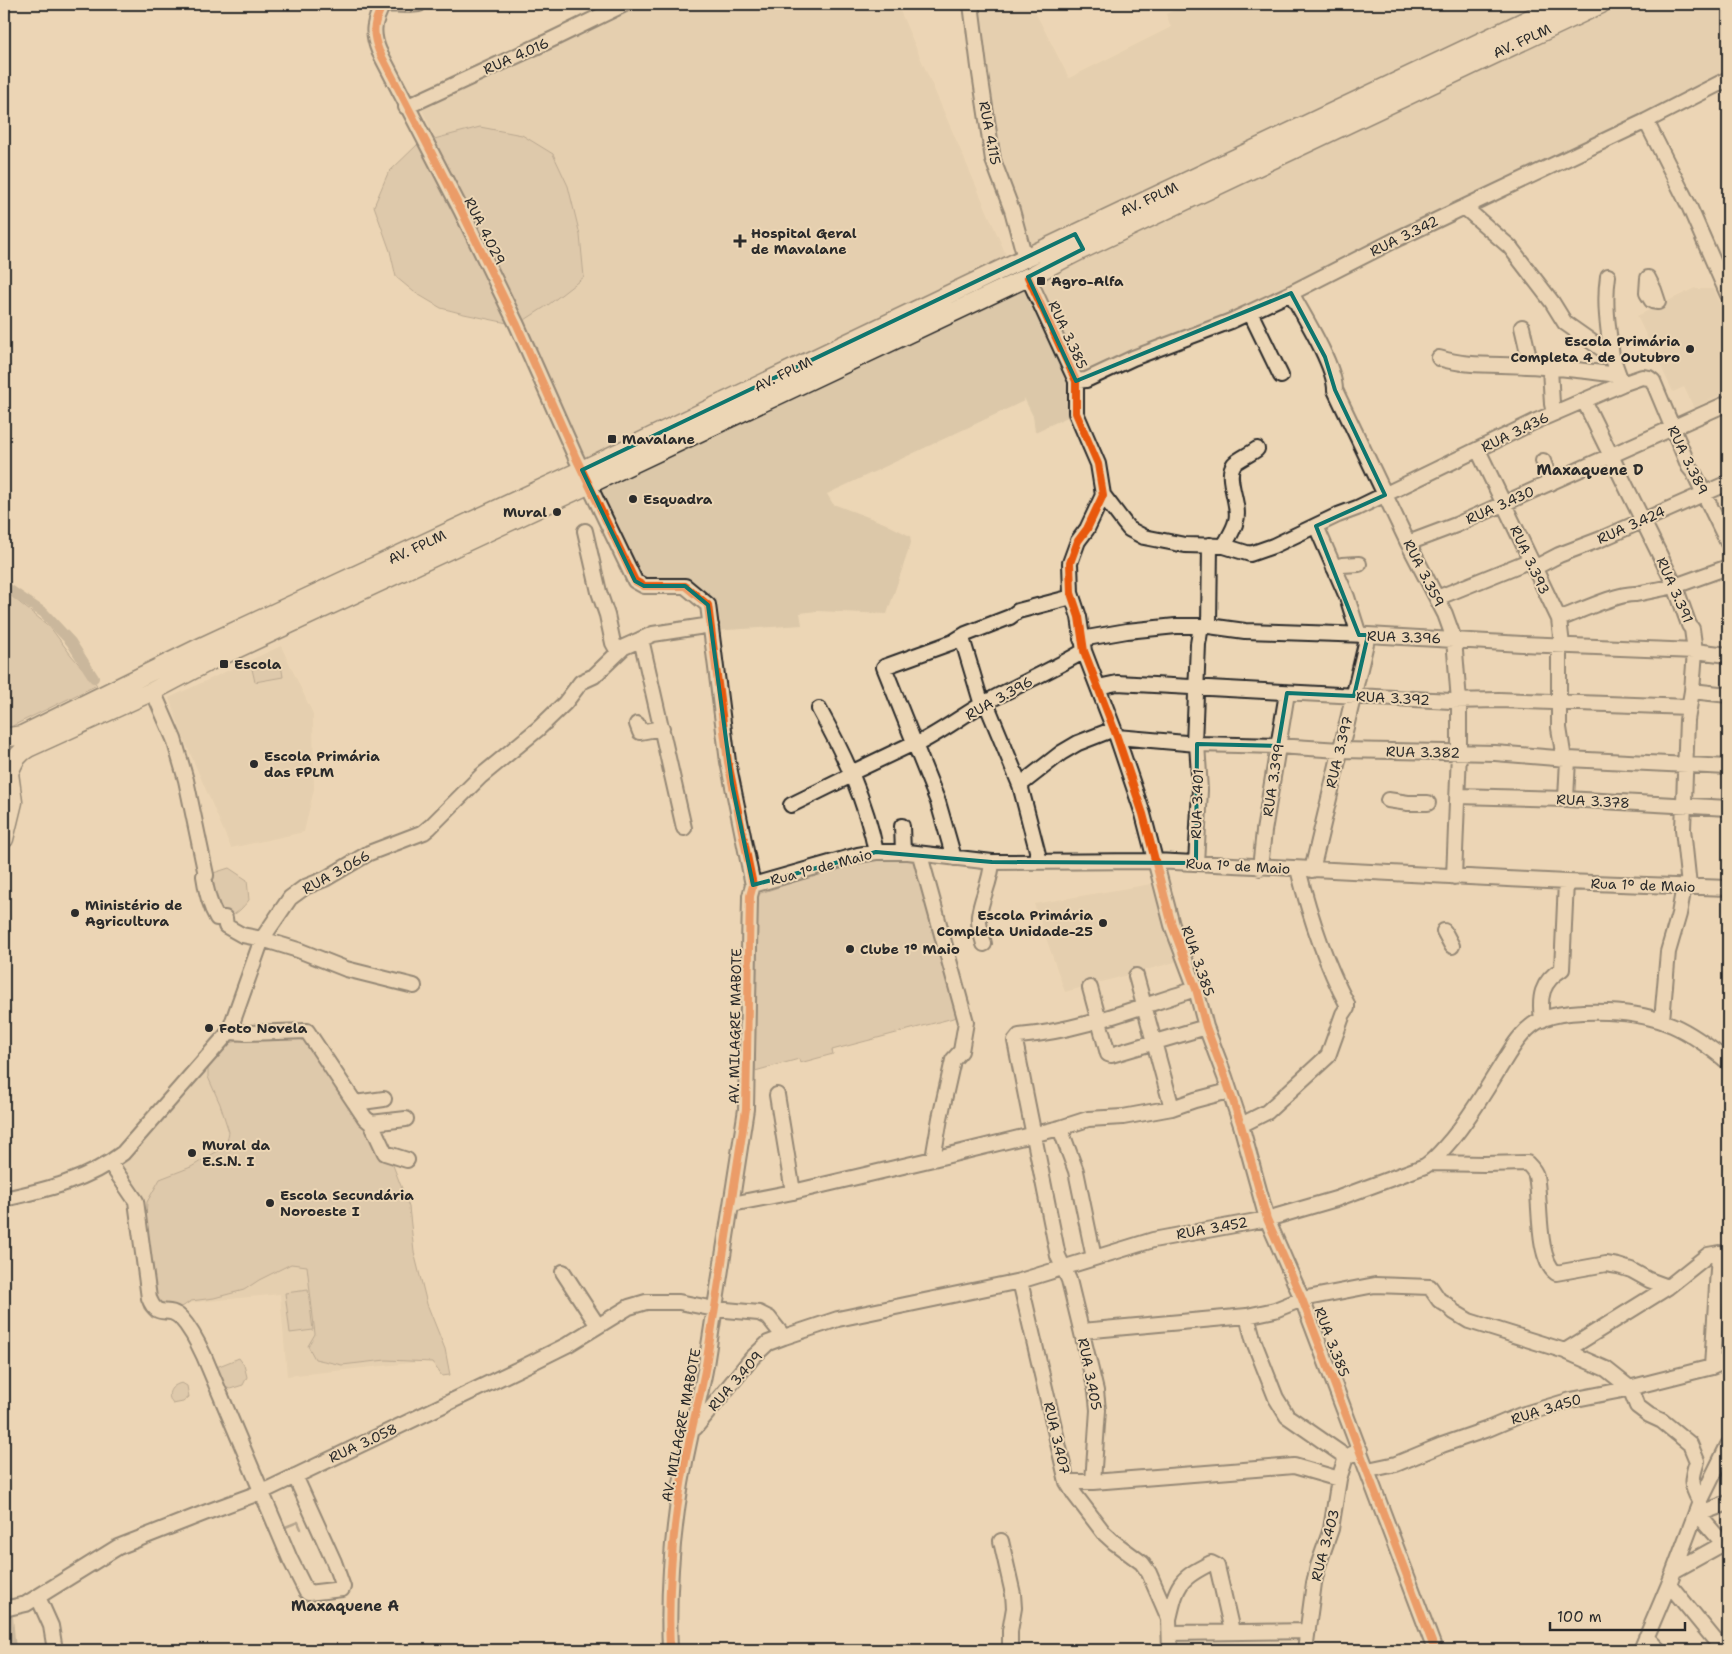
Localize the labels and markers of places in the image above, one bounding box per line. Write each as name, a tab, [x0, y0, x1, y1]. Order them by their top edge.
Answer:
place label: Hospital Geral de Mavalane	[751, 224, 857, 258]
marker: Hospital Geral de Mavalane	[733, 234, 747, 248]
place label: Agro-Alfa	[1051, 272, 1124, 290]
marker: Agro-Alfa	[1035, 275, 1047, 287]
place label: Escola Primária Completa 4 de Outubro	[1510, 332, 1680, 366]
marker: Escola Primária Completa 4 de Outubro	[1684, 343, 1696, 355]
place label: Mavalane	[622, 430, 695, 448]
marker: Mavalane	[606, 433, 618, 445]
place label: Esquadra	[643, 490, 713, 508]
marker: Esquadra	[627, 493, 639, 505]
place label: Mural	[503, 503, 547, 521]
marker: Mural	[551, 506, 563, 518]
place label: Escola	[234, 655, 282, 673]
marker: Escola	[218, 658, 230, 670]
place label: Escola Primária das FPLM	[264, 747, 380, 781]
marker: Escola Primária das FPLM	[248, 758, 260, 770]
place label: Ministério de Agricultura	[85, 896, 183, 930]
place label: Escola Primária Completa Unidade-25	[936, 906, 1093, 940]
marker: Ministério de Agricultura	[69, 907, 81, 919]
marker: Escola Primária Completa Unidade-25	[1097, 917, 1109, 929]
place label: Clube 1º Maio	[860, 940, 960, 958]
marker: Clube 1º Maio	[844, 943, 856, 955]
place label: Foto Novela	[219, 1019, 308, 1037]
marker: Foto Novela	[203, 1022, 215, 1034]
place label: Mural da E.S.N. I	[202, 1136, 271, 1170]
marker: Mural da E.S.N. I	[186, 1147, 198, 1159]
place label: Escola Secundária Noroeste I	[280, 1186, 414, 1220]
marker: Escola Secundária Noroeste I	[264, 1197, 276, 1209]

